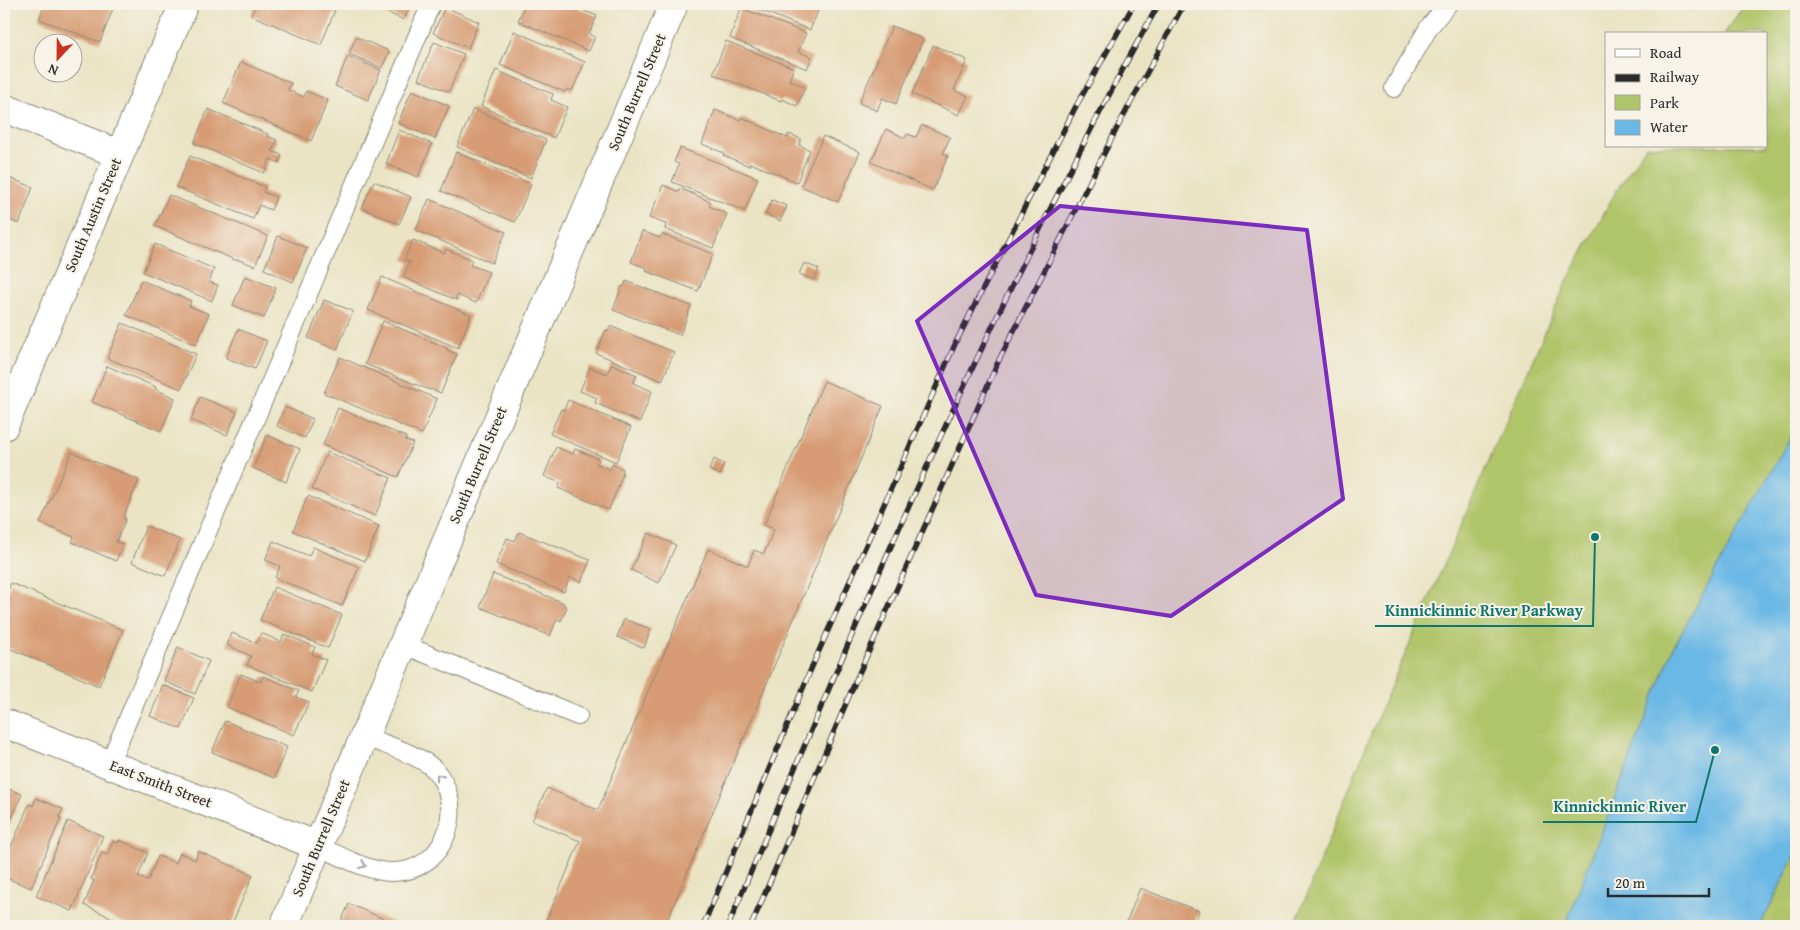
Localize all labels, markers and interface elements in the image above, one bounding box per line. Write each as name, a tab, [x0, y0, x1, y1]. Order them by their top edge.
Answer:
street label: South Burrell Street	[602, 29, 671, 154]
north arrow	[32, 32, 82, 82]
legend	[1605, 32, 1768, 148]
text: Road	[1650, 42, 1681, 63]
text: N	[44, 59, 61, 81]
text: Railway	[1650, 66, 1700, 87]
text: Park	[1650, 92, 1679, 113]
text: Water	[1650, 116, 1688, 137]
street label: South Austin Street	[59, 154, 126, 275]
street label: South Burrell Street	[443, 402, 512, 527]
callout: Kinnickinnic River Parkway	[1375, 595, 1593, 626]
text: Kinnickinnic River Parkway	[1385, 598, 1584, 622]
street label: East Smith Street	[107, 754, 216, 813]
one-way arrow	[436, 773, 445, 783]
street label: South Burrell Street	[286, 775, 355, 900]
callout: Kinnickinnic River	[1543, 791, 1696, 822]
text: Kinnickinnic River	[1554, 794, 1687, 818]
one-way arrow	[358, 859, 366, 869]
scale bar	[1608, 865, 1709, 897]
text: 20 m	[1615, 872, 1646, 893]

